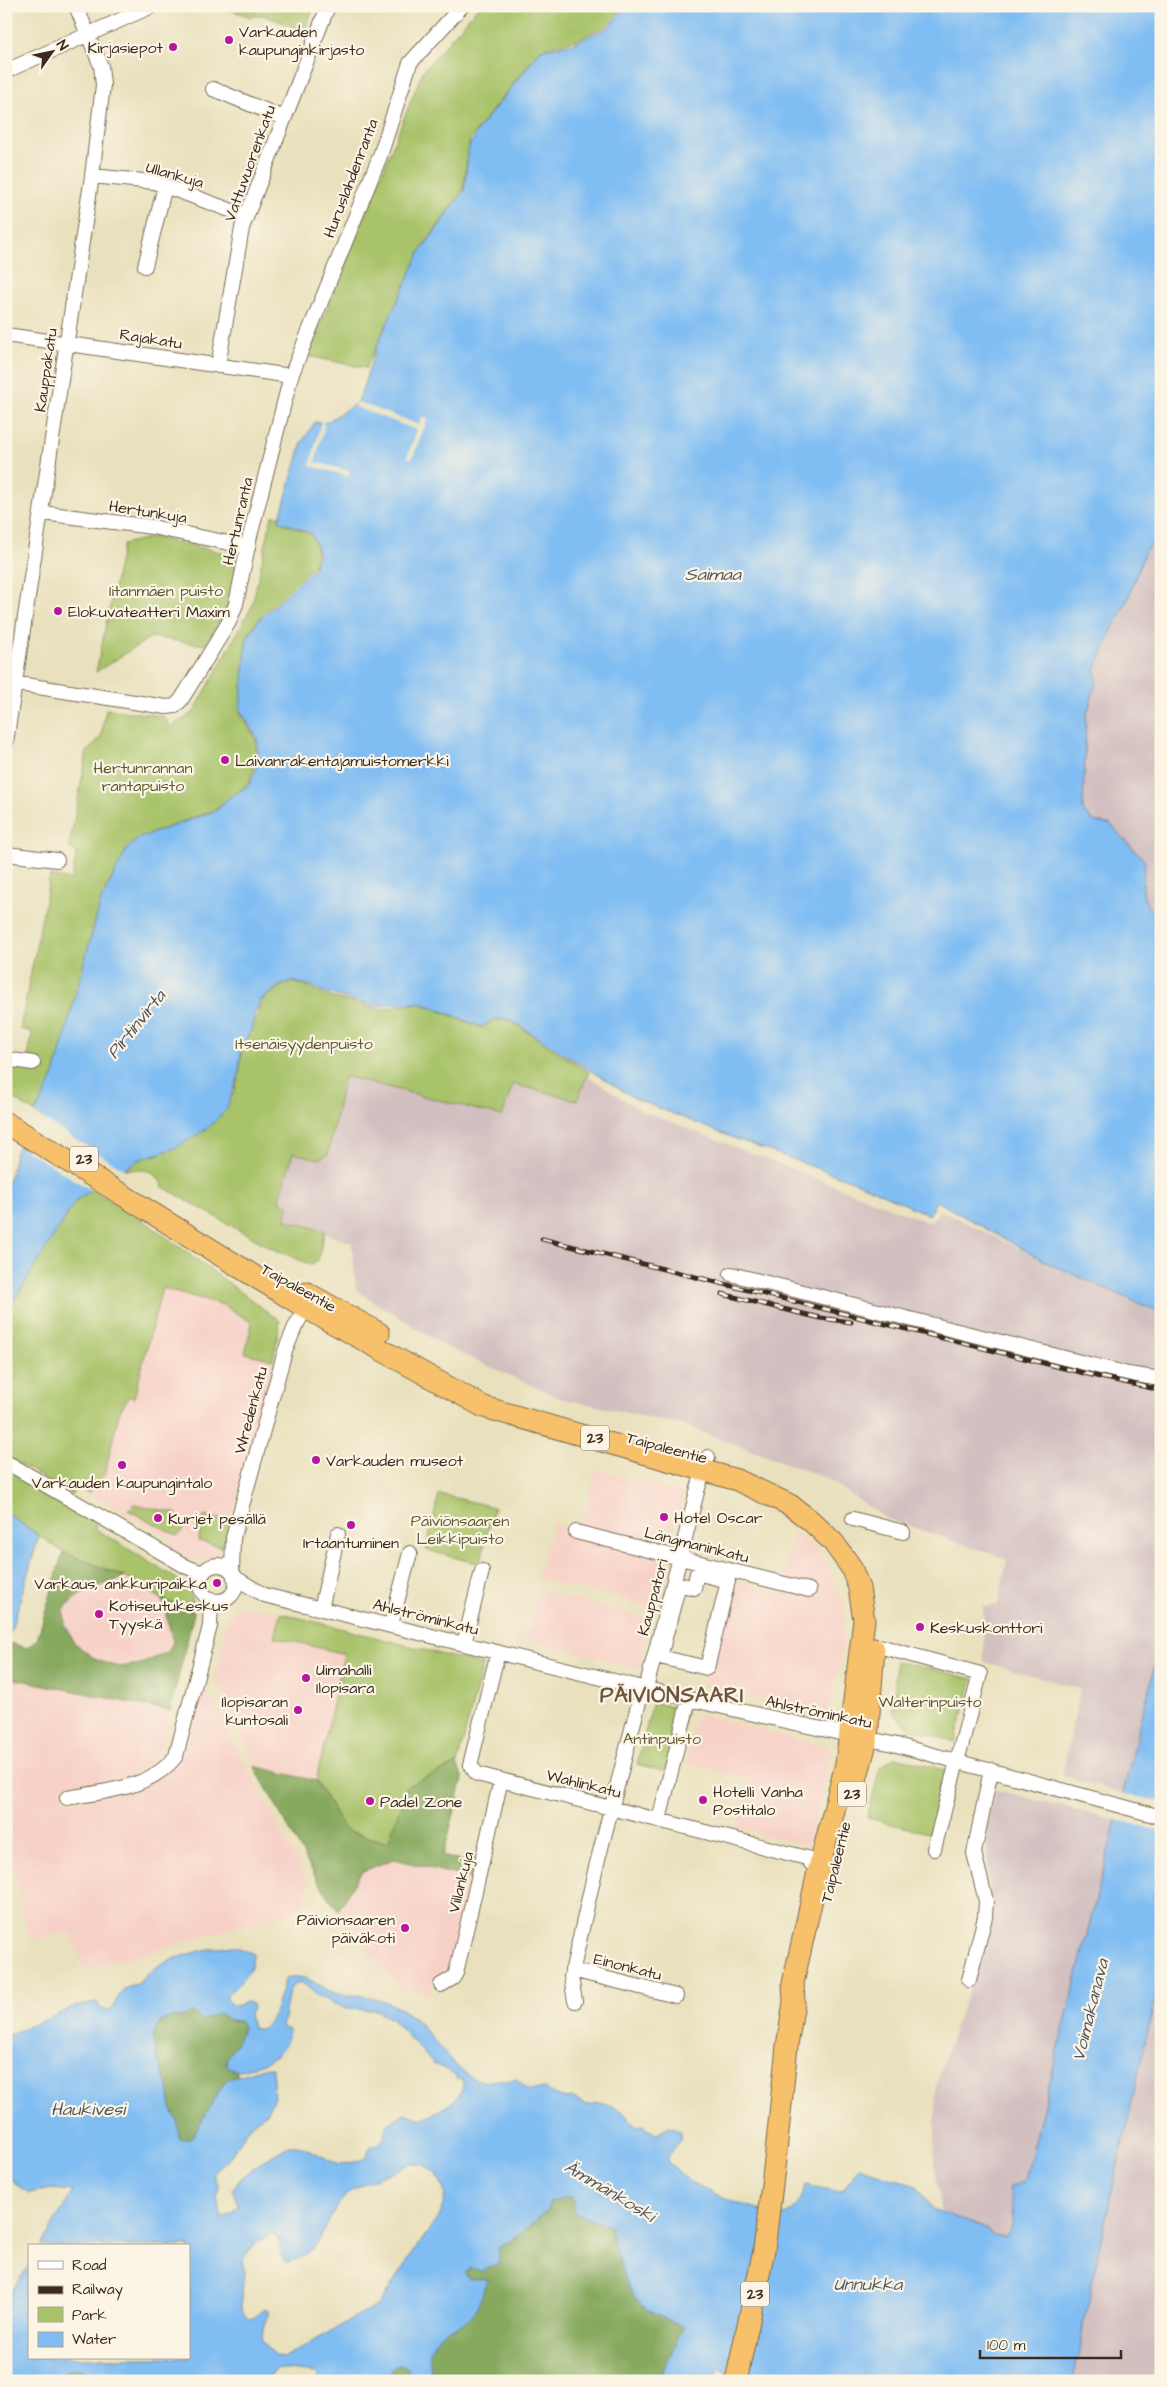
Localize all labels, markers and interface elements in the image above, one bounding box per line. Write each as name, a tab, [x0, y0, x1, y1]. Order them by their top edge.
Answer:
place label: Varkauden kaupunginkirjasto	[239, 21, 364, 62]
north arrow	[28, 28, 78, 78]
marker: Varkauden kaupunginkirjasto	[223, 34, 235, 46]
text: N	[51, 36, 73, 55]
place label: Kirjasiepot	[88, 37, 164, 59]
marker: Kirjasiepot	[167, 41, 179, 53]
street label: Vattuvuorenkatu	[219, 102, 281, 225]
street label: Huruslahdenranta	[318, 116, 384, 241]
street label: Ullankuja	[143, 156, 206, 194]
street label: Rajakatu	[118, 323, 184, 355]
street label: Kauppakatu	[29, 327, 63, 413]
street label: Hertunranta	[217, 475, 259, 567]
street label: Hertunkuja	[107, 495, 188, 529]
water label: Saimaa	[685, 562, 742, 587]
park label: Iitanmäen puisto	[109, 580, 223, 602]
place label: Elokuvateatteri Maxim	[68, 601, 230, 623]
marker: Elokuvateatteri Maxim	[52, 605, 64, 617]
place label: Laivanrakentajamuistomerkki	[235, 750, 449, 772]
marker: Laivanrakentajamuistomerkki	[219, 754, 231, 766]
park label: Hertunrannan rantapuisto	[94, 757, 192, 797]
water label: Pirtinvirta	[101, 984, 172, 1064]
park label: Itsenäisyydenpuisto	[235, 1033, 373, 1056]
road number: 23	[70, 1146, 98, 1172]
street label: Taipaleentie	[257, 1258, 340, 1318]
street label: Wredenkatu	[229, 1364, 273, 1457]
road number: 23	[581, 1426, 609, 1450]
street label: Taipaleentie	[624, 1427, 710, 1469]
place label: Varkauden museot	[326, 1450, 464, 1472]
marker: Varkauden museot	[310, 1454, 322, 1466]
marker: Varkauden kaupungintalo	[116, 1459, 128, 1471]
place label: Varkauden kaupungintalo	[32, 1472, 212, 1495]
place label: Hotel Oscar	[674, 1507, 763, 1529]
place label: Kurjet pesällä	[168, 1508, 266, 1530]
park label: Päiviönsaaren Leikkipuisto	[411, 1510, 509, 1550]
marker: Hotel Oscar	[658, 1511, 670, 1523]
marker: Kurjet pesällä	[152, 1512, 164, 1524]
marker: Irtaantuminen	[345, 1519, 357, 1531]
street label: Längmaninkatu	[642, 1521, 751, 1570]
place label: Irtaantuminen	[303, 1532, 399, 1554]
street label: Kauppatori	[632, 1556, 674, 1638]
place label: Varkaus, ankkuripaikka	[34, 1573, 207, 1595]
marker: Varkaus, ankkuripaikka	[211, 1577, 223, 1589]
street label: Ahlströminkatu	[370, 1593, 481, 1641]
place label: Kotiseutukeskus Tyyskä	[109, 1595, 228, 1636]
marker: Kotiseutukeskus Tyyskä	[93, 1608, 105, 1620]
place label: Keskuskonttori	[930, 1617, 1043, 1639]
marker: Keskuskonttori	[914, 1621, 926, 1633]
place label: Uimahalli Ilopisara	[316, 1659, 374, 1699]
marker: Uimahalli Ilopisara	[300, 1672, 312, 1684]
district label: PÄIVIÖNSAARI	[600, 1681, 744, 1710]
street label: Ahlströminkatu	[763, 1690, 874, 1734]
place label: Ilopisaran kuntosali	[222, 1691, 289, 1731]
park label: Walterinpuisto	[878, 1691, 982, 1713]
marker: Ilopisaran kuntosali	[292, 1704, 304, 1716]
park label: Antinpuisto	[623, 1728, 701, 1750]
street label: Wahlinkatu	[544, 1764, 624, 1804]
place label: Hotelli Vanha Postitalo	[713, 1781, 803, 1821]
road number: 23	[838, 1782, 866, 1806]
place label: Padel Zone	[380, 1791, 463, 1813]
marker: Hotelli Vanha Postitalo	[697, 1794, 709, 1806]
marker: Padel Zone	[364, 1795, 376, 1807]
street label: Taipaleentie	[815, 1819, 857, 1905]
street label: Villankuja	[443, 1849, 479, 1915]
place label: Päivionsaaren päiväkoti	[297, 1909, 396, 1949]
marker: Päivionsaaren päiväkoti	[399, 1922, 411, 1934]
street label: Einonkatu	[591, 1948, 664, 1986]
water label: Voimakanava	[1066, 1956, 1115, 2064]
water label: Haukivesi	[51, 2097, 127, 2122]
water label: Ämmänkoski	[560, 2155, 662, 2230]
legend	[28, 2244, 190, 2360]
text: Road	[72, 2255, 107, 2276]
water label: Unnukka	[834, 2272, 903, 2297]
text: Railway	[72, 2279, 123, 2301]
road number: 23	[741, 2282, 769, 2306]
text: Park	[72, 2305, 107, 2326]
scale bar	[980, 2327, 1121, 2359]
text: Water	[72, 2329, 116, 2350]
text: 100 m	[987, 2335, 1026, 2356]

